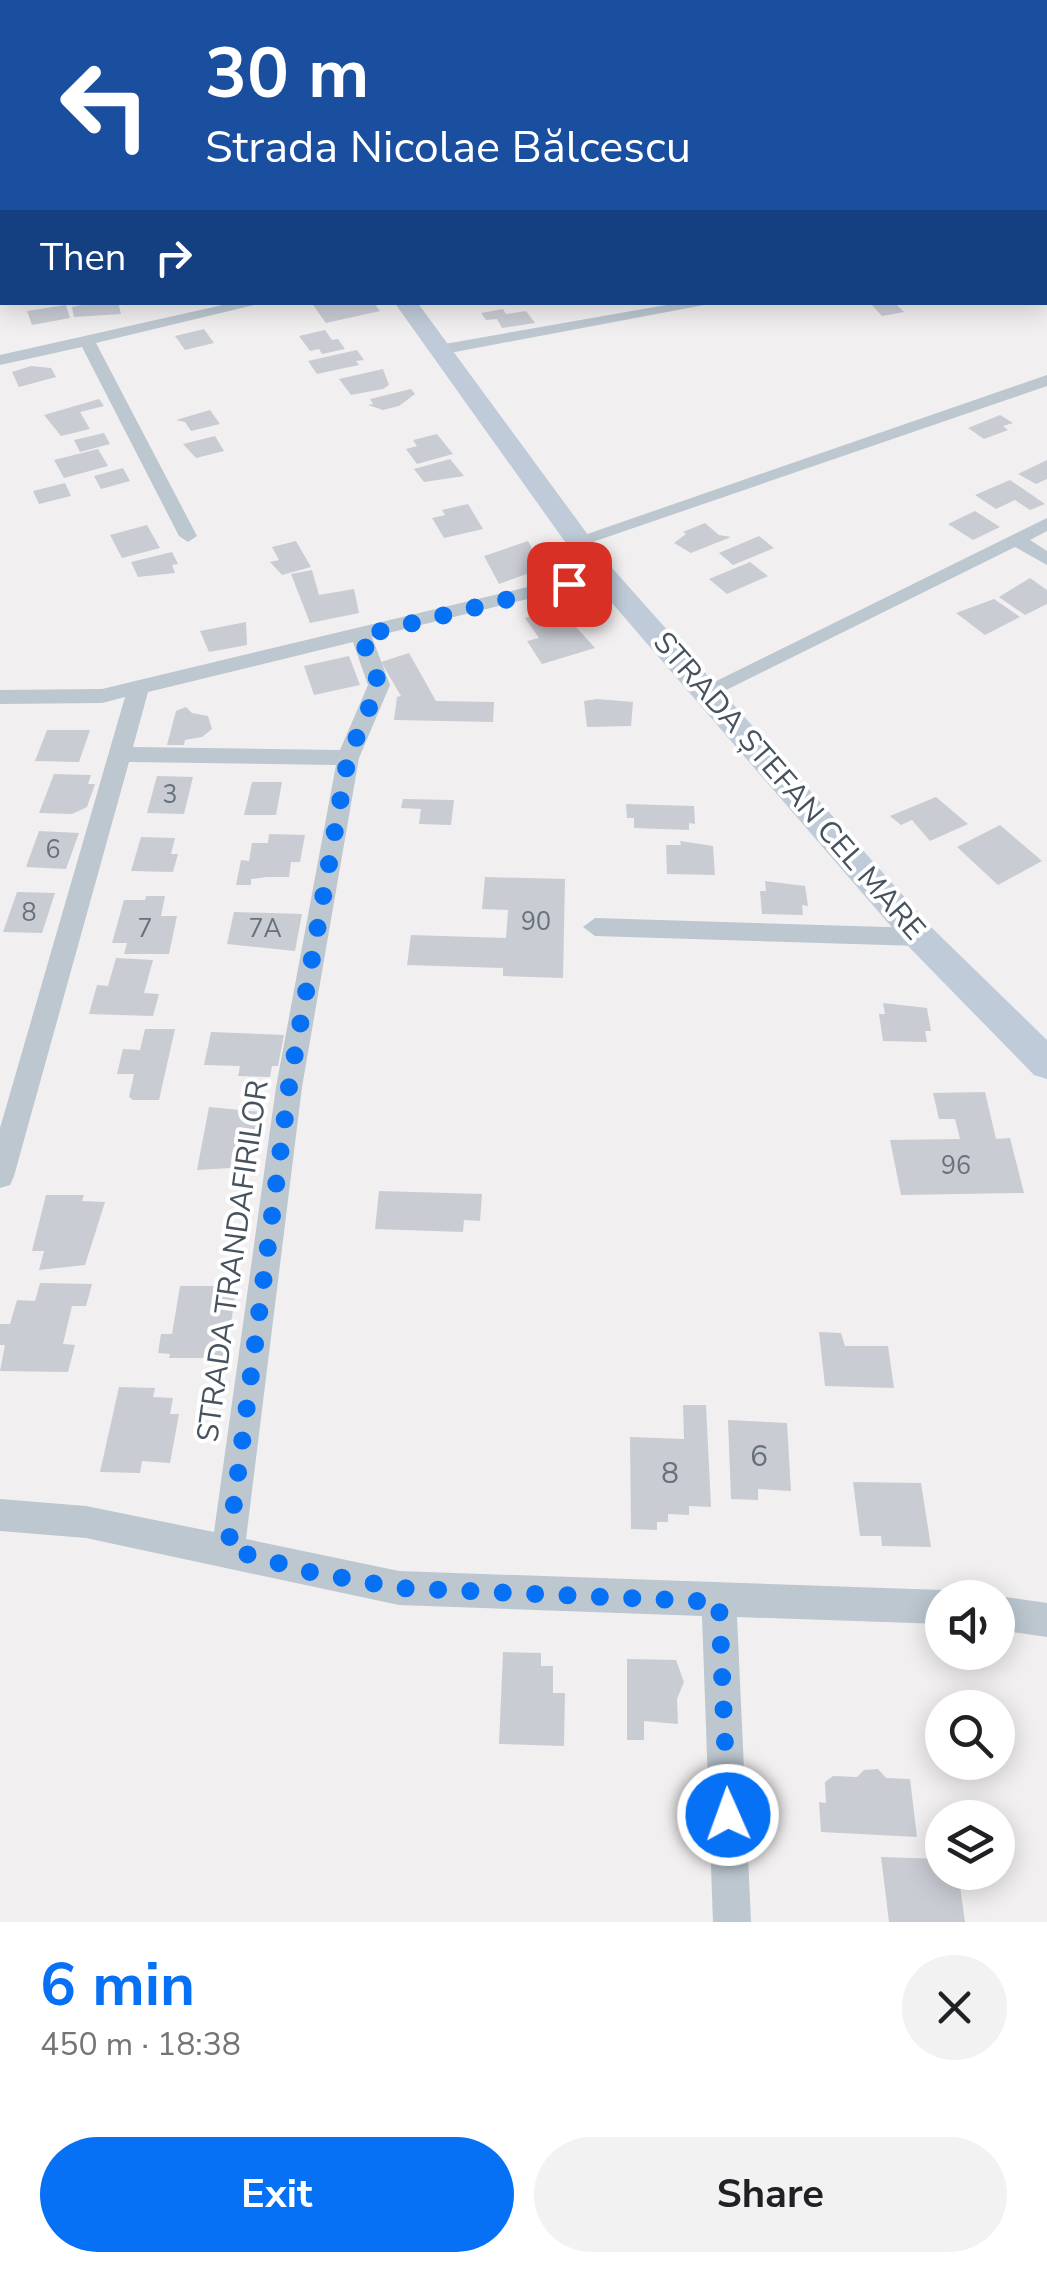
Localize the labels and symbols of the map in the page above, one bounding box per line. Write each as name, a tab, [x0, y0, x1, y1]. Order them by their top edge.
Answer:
pin	[527, 542, 612, 627]
street label: STRADA ȘTEFAN CEL MARE	[644, 623, 934, 949]
house number: 3	[162, 778, 178, 812]
house number: 6	[45, 833, 61, 867]
house number: 8	[21, 896, 37, 930]
house number: 90	[521, 905, 551, 939]
house number: 7	[137, 912, 153, 946]
house number: 7A	[248, 912, 282, 946]
street label: STRADA TRANDAFIRILOR	[187, 1077, 279, 1445]
house number: 96	[941, 1149, 971, 1183]
house number: 6	[750, 1436, 768, 1477]
house number: 8	[661, 1453, 679, 1494]
position arrow	[676, 1763, 780, 1867]

